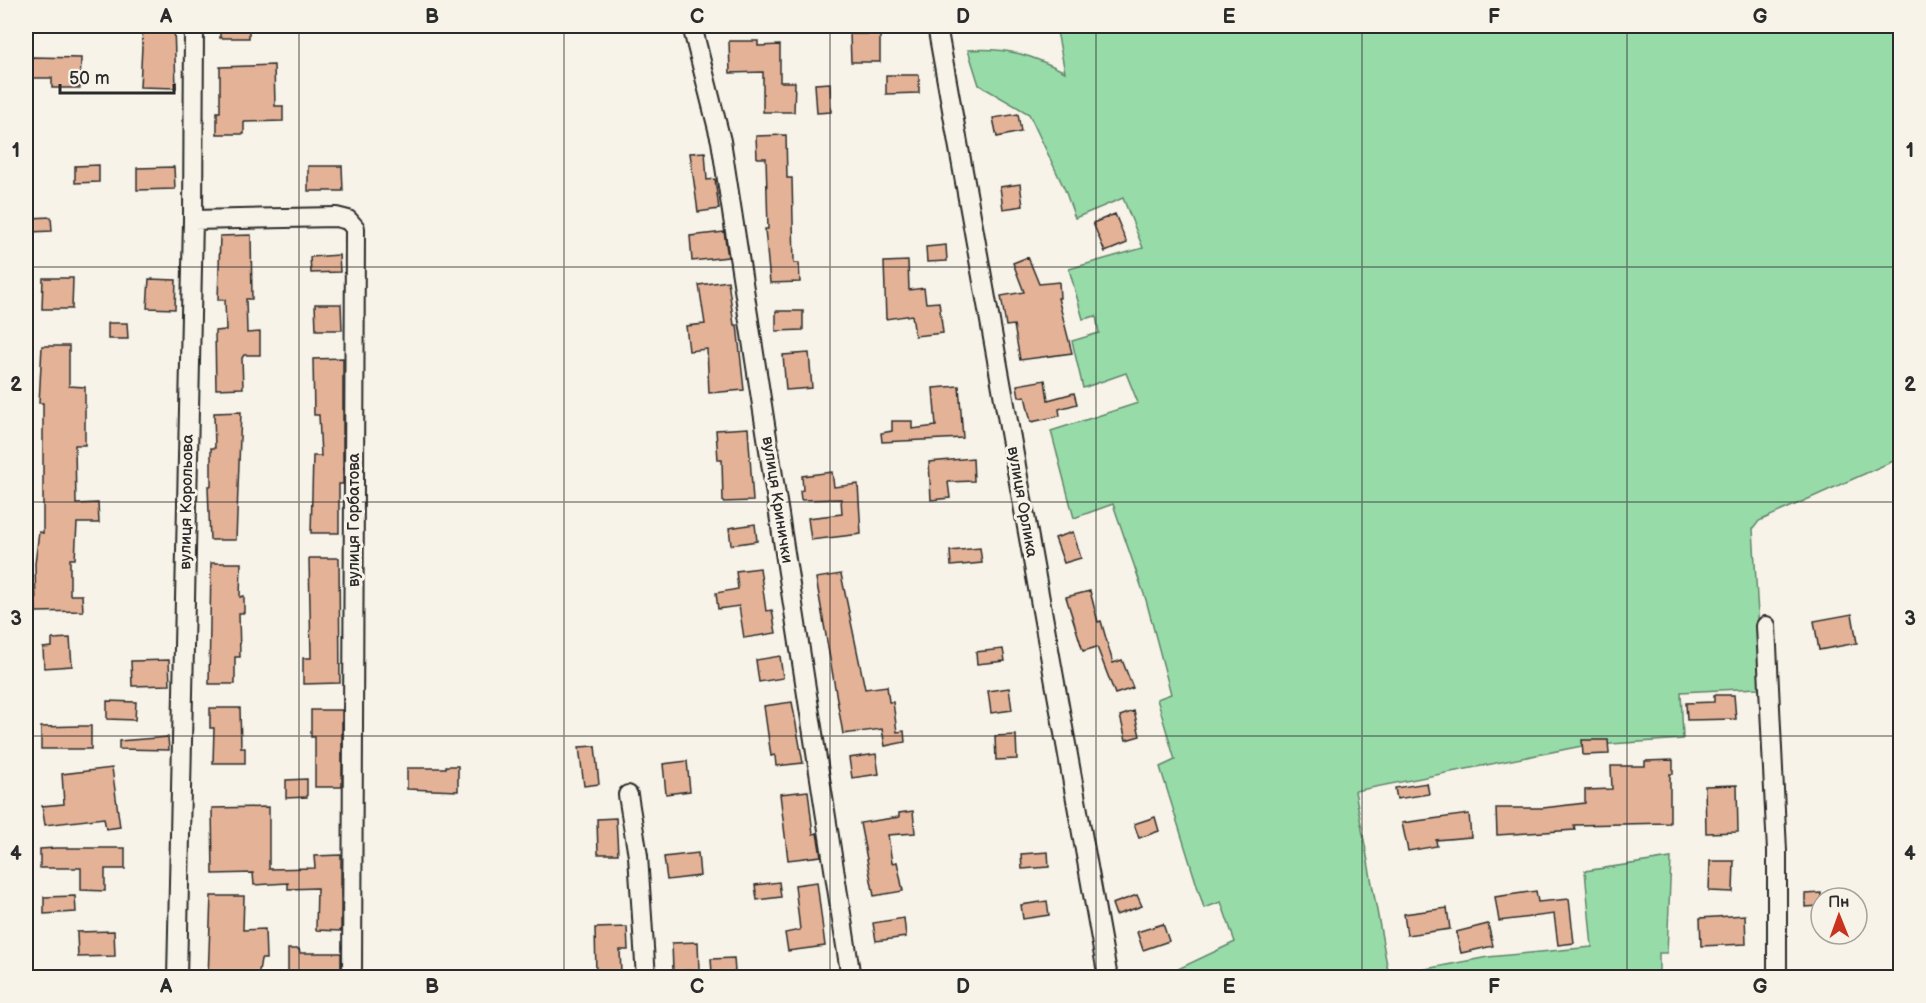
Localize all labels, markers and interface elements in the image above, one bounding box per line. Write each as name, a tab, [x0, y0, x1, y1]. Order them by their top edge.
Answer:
text: A	[159, 5, 173, 29]
text: B	[425, 5, 439, 29]
text: C	[690, 5, 704, 29]
text: D	[956, 5, 970, 29]
text: E	[1223, 5, 1236, 29]
text: F	[1488, 5, 1500, 29]
text: G	[1753, 5, 1768, 29]
scale bar	[60, 57, 174, 95]
text: 50 m	[69, 68, 110, 89]
text: 1	[12, 139, 20, 163]
text: 1	[1906, 139, 1914, 163]
text: 2	[10, 373, 22, 397]
text: 2	[1904, 373, 1916, 397]
street label: вулиця Корольова	[176, 434, 198, 570]
street label: вулиця Кринички	[758, 435, 796, 565]
street label: вулиця Орлика	[1003, 445, 1041, 560]
street label: вулиця Горбатова	[345, 452, 364, 587]
text: 3	[10, 607, 22, 631]
text: 3	[1904, 607, 1916, 631]
text: 4	[10, 842, 22, 866]
text: 4	[1904, 842, 1916, 866]
north arrow	[1809, 886, 1869, 946]
text: Пн	[1828, 893, 1850, 912]
text: A	[159, 975, 173, 999]
text: B	[425, 975, 439, 999]
text: C	[690, 975, 704, 999]
text: D	[956, 975, 970, 999]
text: E	[1223, 975, 1236, 999]
text: F	[1488, 975, 1500, 999]
text: G	[1753, 975, 1768, 999]

